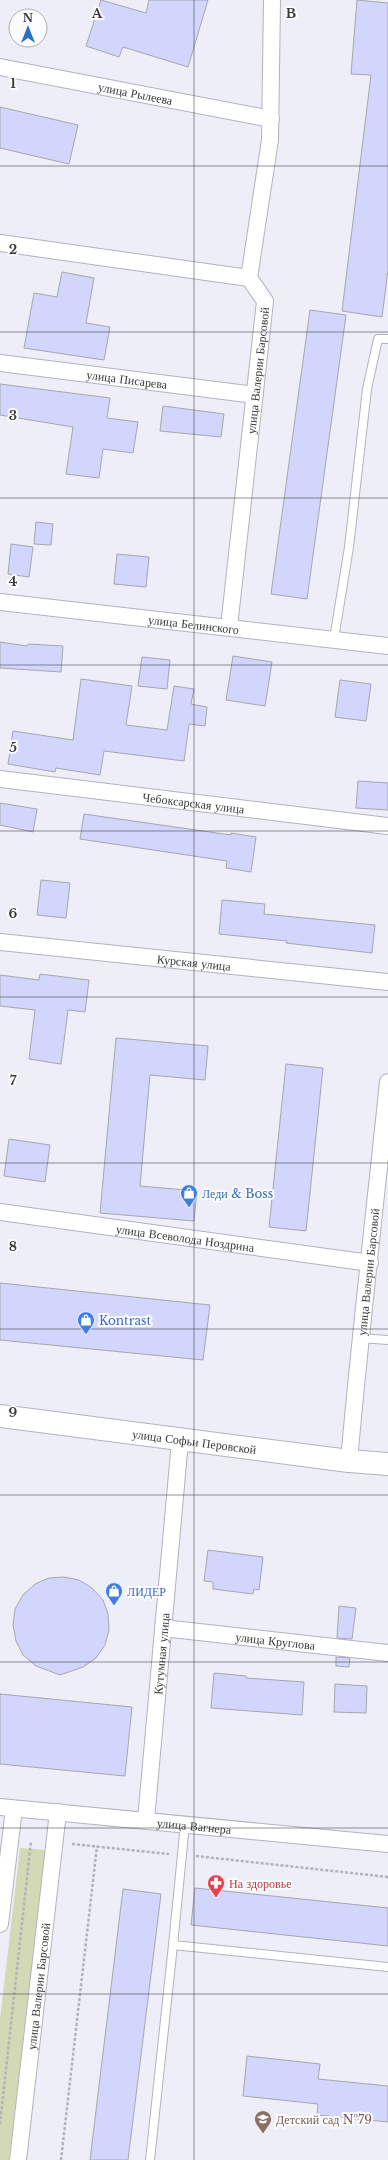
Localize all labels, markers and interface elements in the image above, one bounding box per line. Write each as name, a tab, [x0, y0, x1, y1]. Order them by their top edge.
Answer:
text: A	[91, 5, 103, 22]
text: B	[286, 5, 296, 22]
north arrow	[8, 8, 48, 48]
text: N	[23, 11, 34, 25]
text: 1	[10, 75, 16, 92]
street label: улица Рылеева	[97, 79, 175, 108]
text: 2	[9, 241, 17, 258]
street label: улица Валерии Барсовой	[243, 306, 272, 435]
street label: улица Писарева	[86, 366, 169, 392]
text: 3	[9, 407, 17, 424]
text: 4	[9, 573, 18, 590]
street label: улица Белинского	[148, 611, 240, 637]
text: 5	[9, 739, 17, 756]
street label: Чебоксарская улица	[142, 789, 246, 816]
text: 6	[9, 905, 18, 922]
street label: Курская улица	[156, 951, 232, 973]
text: 7	[10, 1072, 17, 1089]
shop icon: Леди & Boss	[179, 1183, 199, 1208]
place label: Леди & Boss	[202, 1186, 273, 1201]
street label: улица Валерии Барсовой	[354, 1207, 382, 1336]
street label: улица Всеволода Ноздрина	[115, 1221, 256, 1255]
text: 8	[9, 1238, 17, 1255]
shop icon: Kontrast	[76, 1310, 96, 1335]
place label: Kontrast	[99, 1313, 151, 1328]
text: 9	[9, 1404, 18, 1421]
street label: улица Софьи Перовской	[132, 1426, 258, 1457]
shop icon: ЛИДЕР	[104, 1581, 124, 1606]
place label: ЛИДЕР	[127, 1584, 166, 1599]
street label: Кутумная улица	[150, 1611, 172, 1695]
street label: улица Круглова	[235, 1629, 317, 1652]
street label: улица Вагнера	[156, 1815, 233, 1837]
pharmacy icon: На здоровье	[206, 1873, 226, 1898]
place label: На здоровье	[229, 1876, 292, 1891]
street label: улица Валерии Барсовой	[23, 1921, 53, 2050]
school or university icon: Детский сад №79	[253, 2109, 273, 2134]
place label: Детский сад №79	[276, 2112, 372, 2127]

